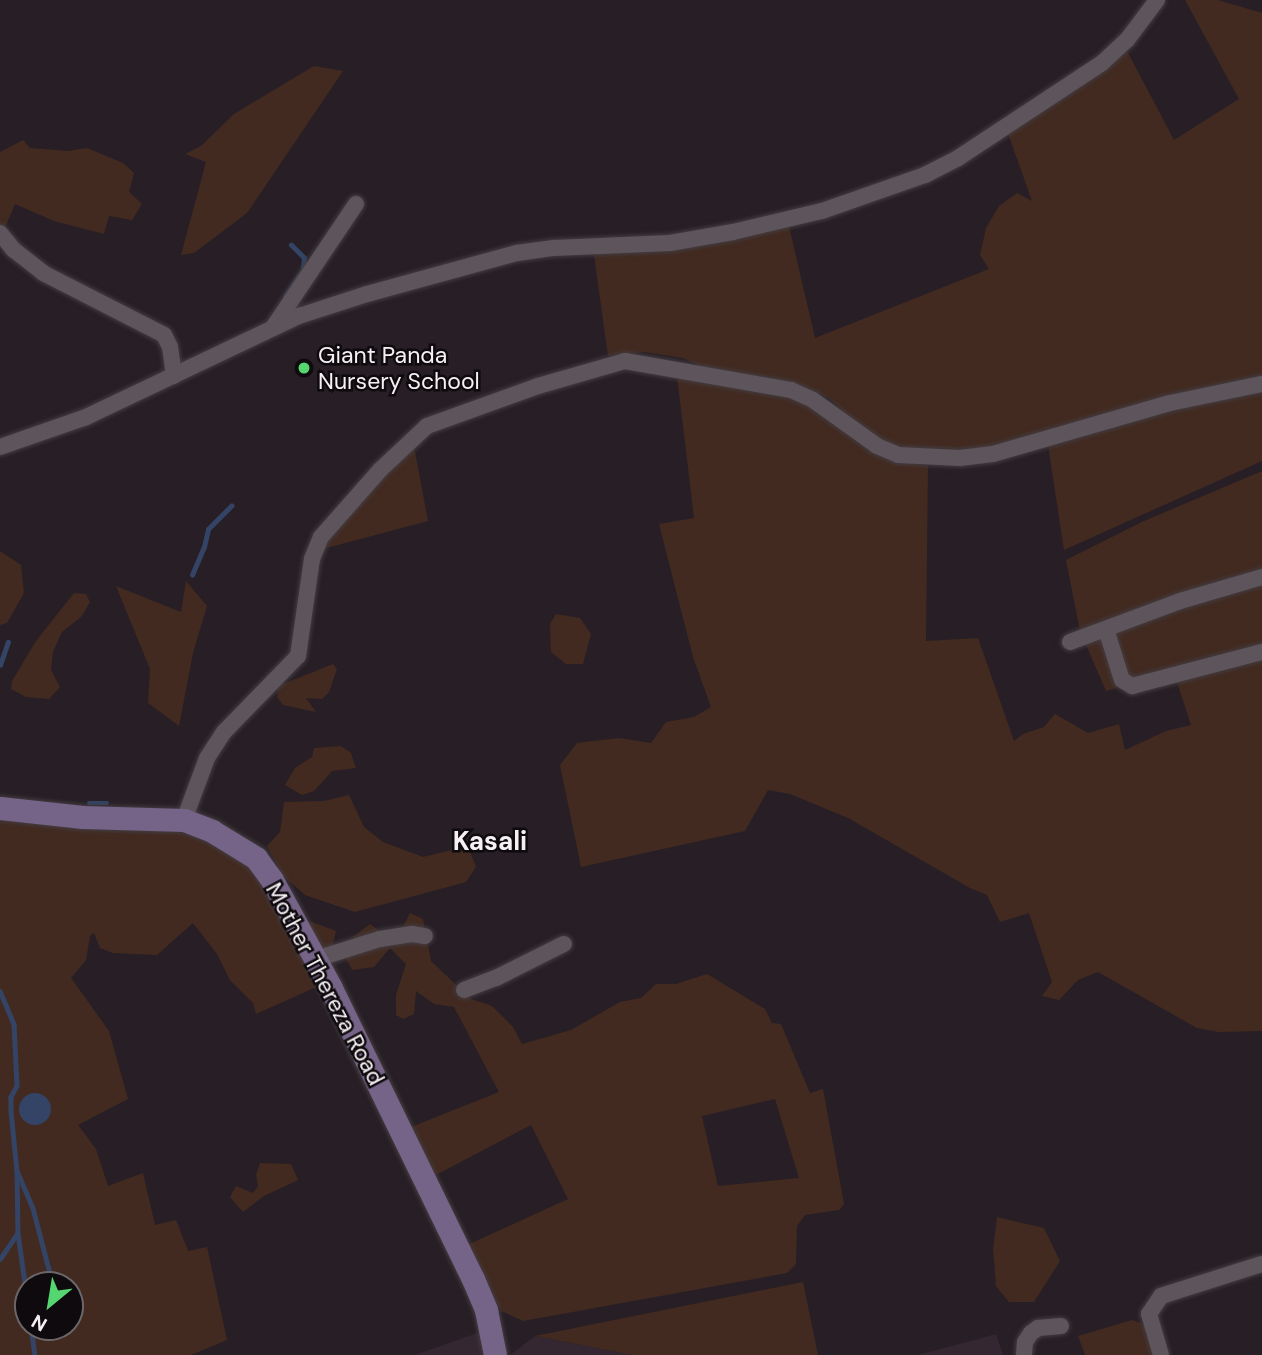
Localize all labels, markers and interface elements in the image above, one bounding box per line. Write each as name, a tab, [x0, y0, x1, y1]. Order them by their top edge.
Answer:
place label: Giant Panda Nursery School	[318, 341, 480, 395]
marker: Giant Panda Nursery School	[296, 360, 312, 376]
district label: Kasali	[453, 826, 527, 858]
street label: Mother Thereza Road	[260, 878, 390, 1090]
north arrow	[14, 1271, 84, 1341]
text: N	[27, 1309, 52, 1337]

